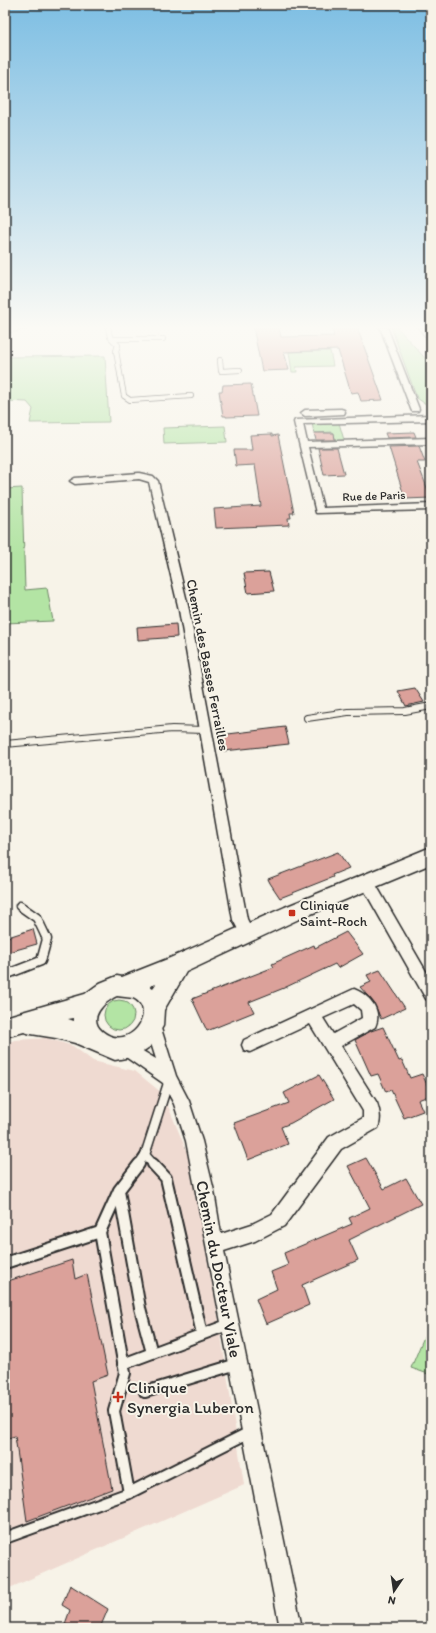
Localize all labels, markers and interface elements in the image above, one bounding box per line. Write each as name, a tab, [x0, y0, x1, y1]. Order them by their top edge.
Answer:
street label: Rue de Paris	[342, 488, 406, 504]
street label: Chemin des Basses Ferrailles	[182, 578, 233, 752]
place label: Clinique Saint-Roch	[300, 897, 368, 930]
marker: Clinique Saint-Roch	[287, 908, 297, 918]
street label: Chemin du Docteur Viale	[192, 1179, 246, 1359]
place label: Clinique Synergia Luberon	[127, 1377, 254, 1417]
marker: Clinique Synergia Luberon	[112, 1391, 124, 1403]
north arrow	[374, 1571, 414, 1611]
text: N	[387, 1593, 397, 1607]

